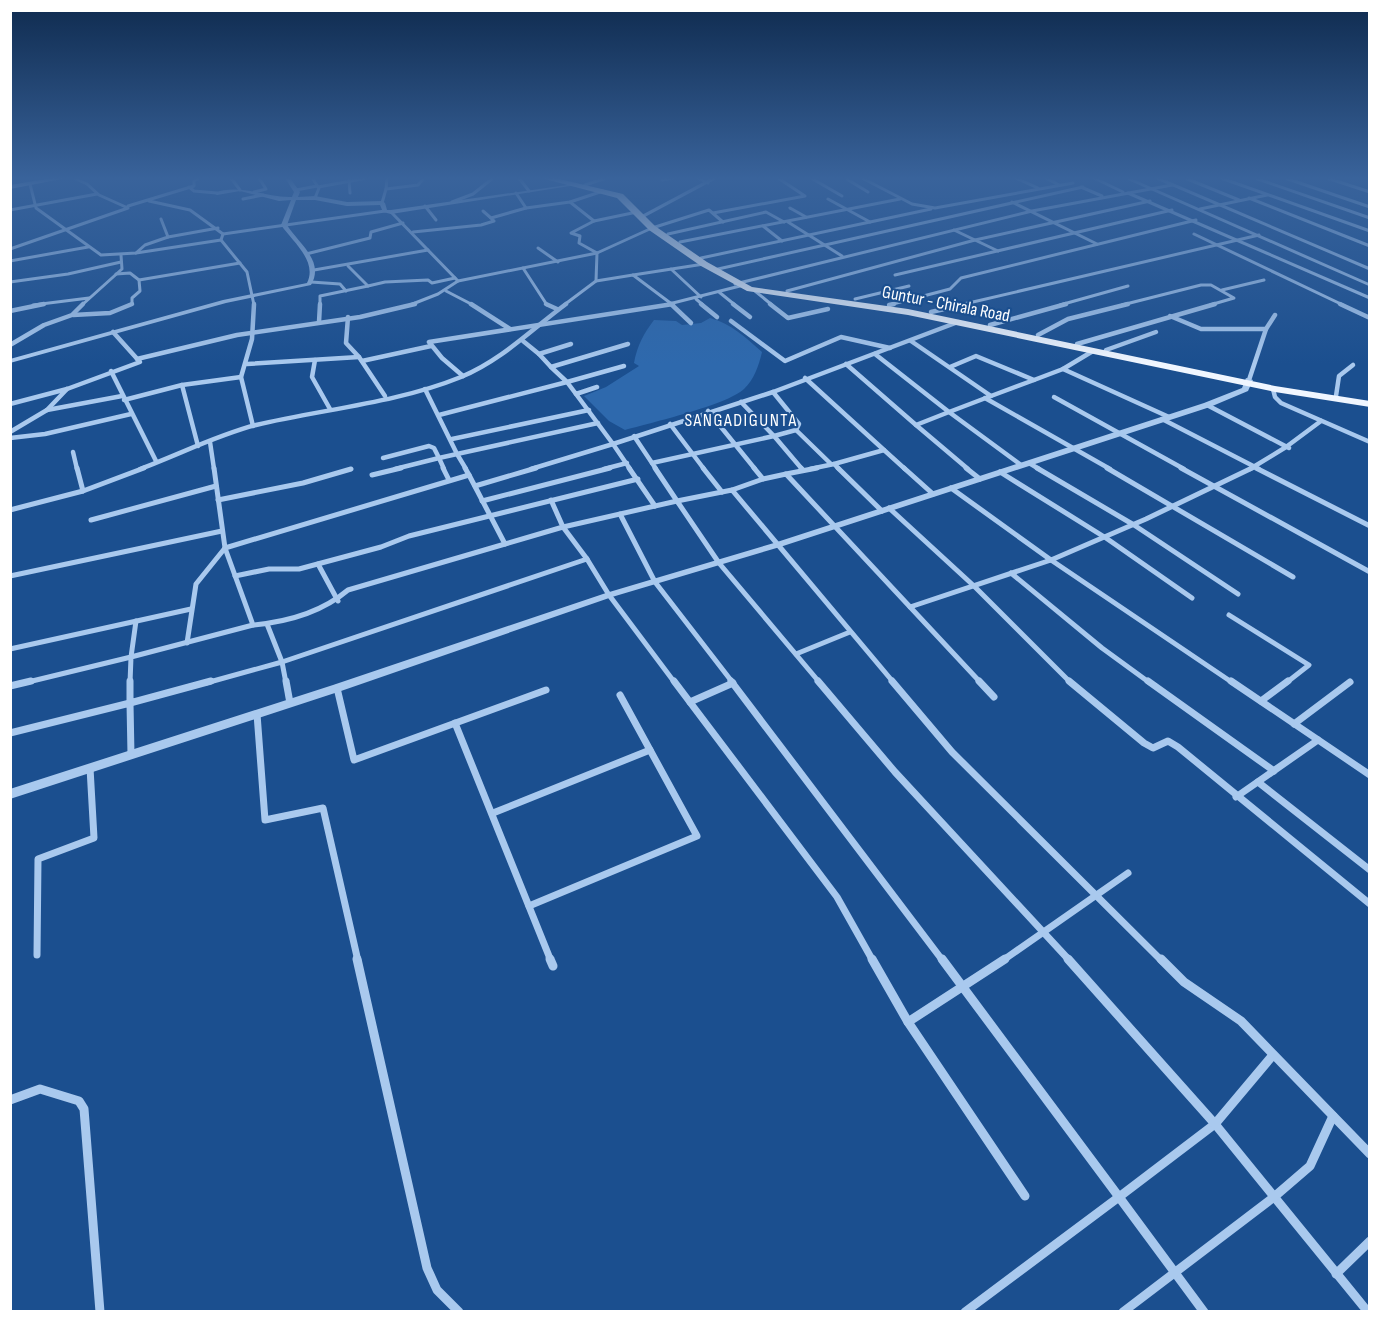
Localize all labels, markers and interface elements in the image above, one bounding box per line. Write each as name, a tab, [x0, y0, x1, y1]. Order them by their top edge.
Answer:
street label: Guntur - Chirala Road	[880, 281, 1012, 327]
district label: SANGADIGUNTA	[684, 410, 798, 431]

